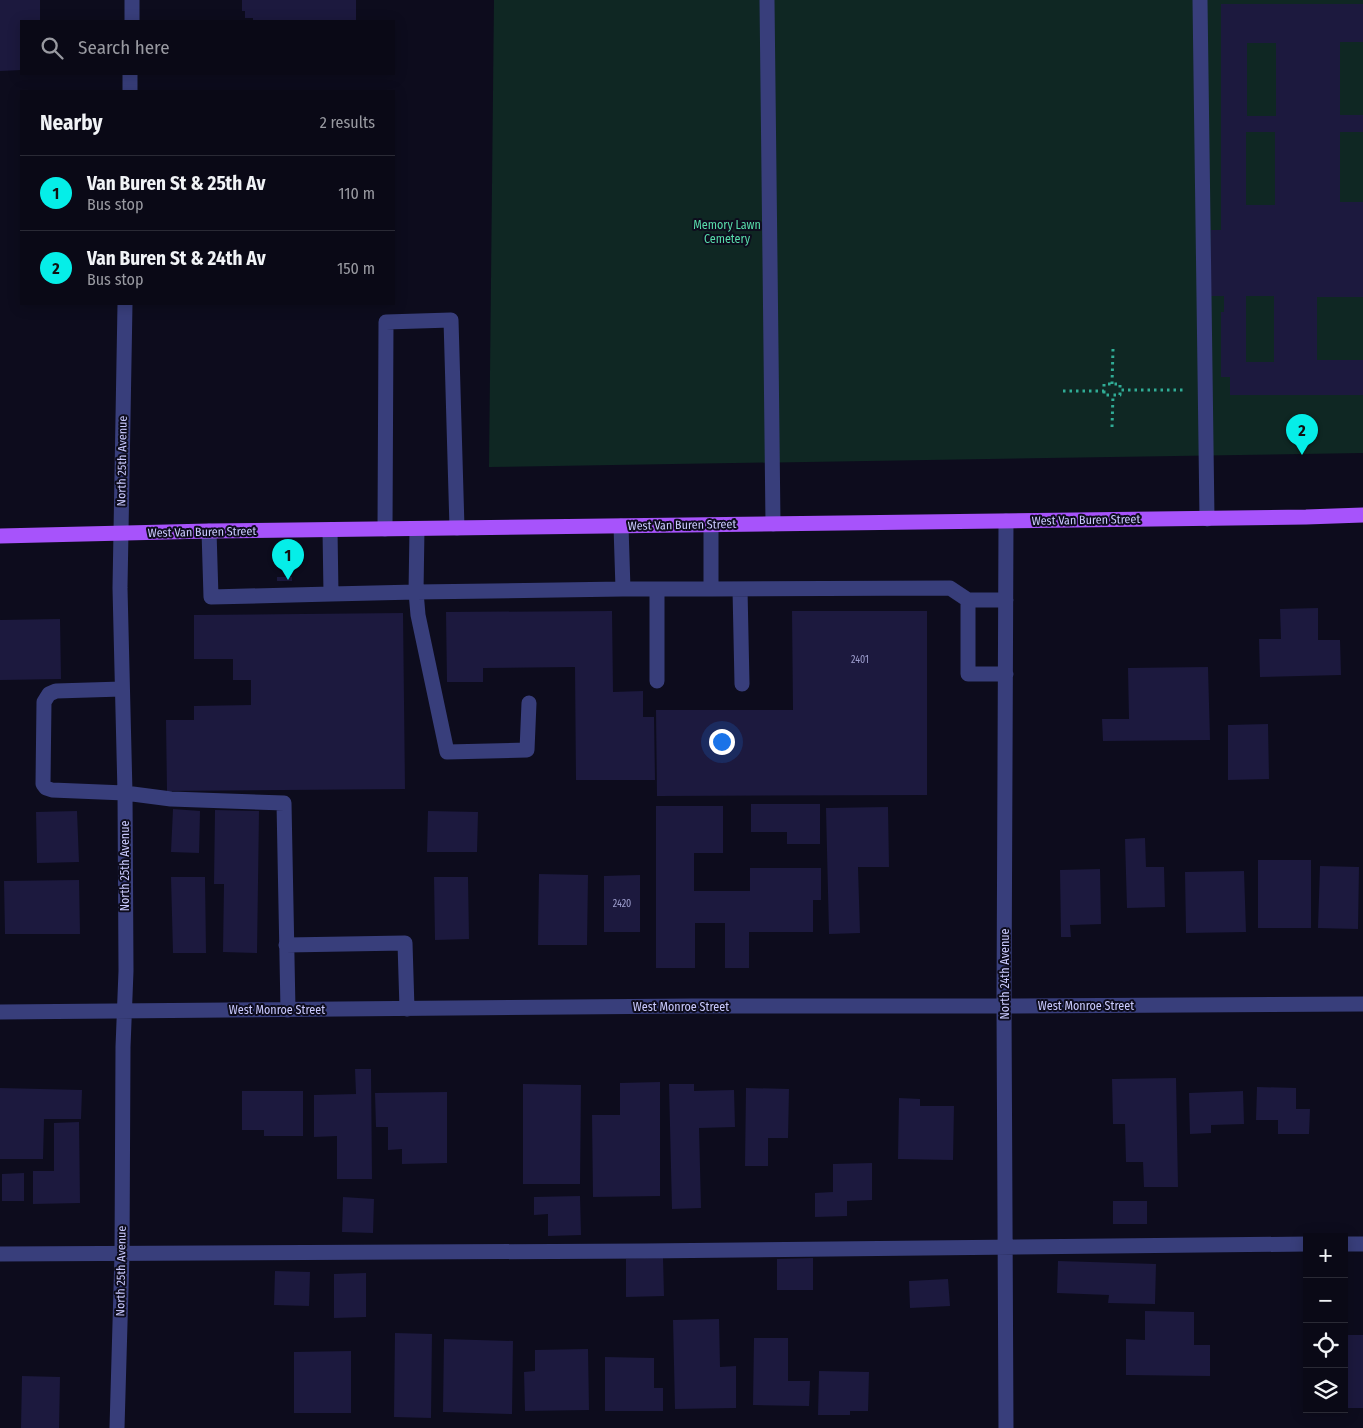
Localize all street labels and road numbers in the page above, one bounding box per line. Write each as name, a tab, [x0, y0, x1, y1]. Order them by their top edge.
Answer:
street label: North 25th Avenue	[114, 415, 130, 506]
street label: West Van Buren Street	[1032, 512, 1140, 528]
street label: West Van Buren Street	[628, 517, 736, 533]
street label: West Van Buren Street	[148, 524, 256, 540]
street label: North 25th Avenue	[118, 821, 132, 911]
street label: North 24th Avenue	[998, 929, 1012, 1019]
street label: West Monroe Street	[1038, 999, 1134, 1013]
street label: West Monroe Street	[633, 1000, 729, 1014]
street label: West Monroe Street	[229, 1003, 325, 1017]
street label: North 25th Avenue	[113, 1225, 129, 1316]

